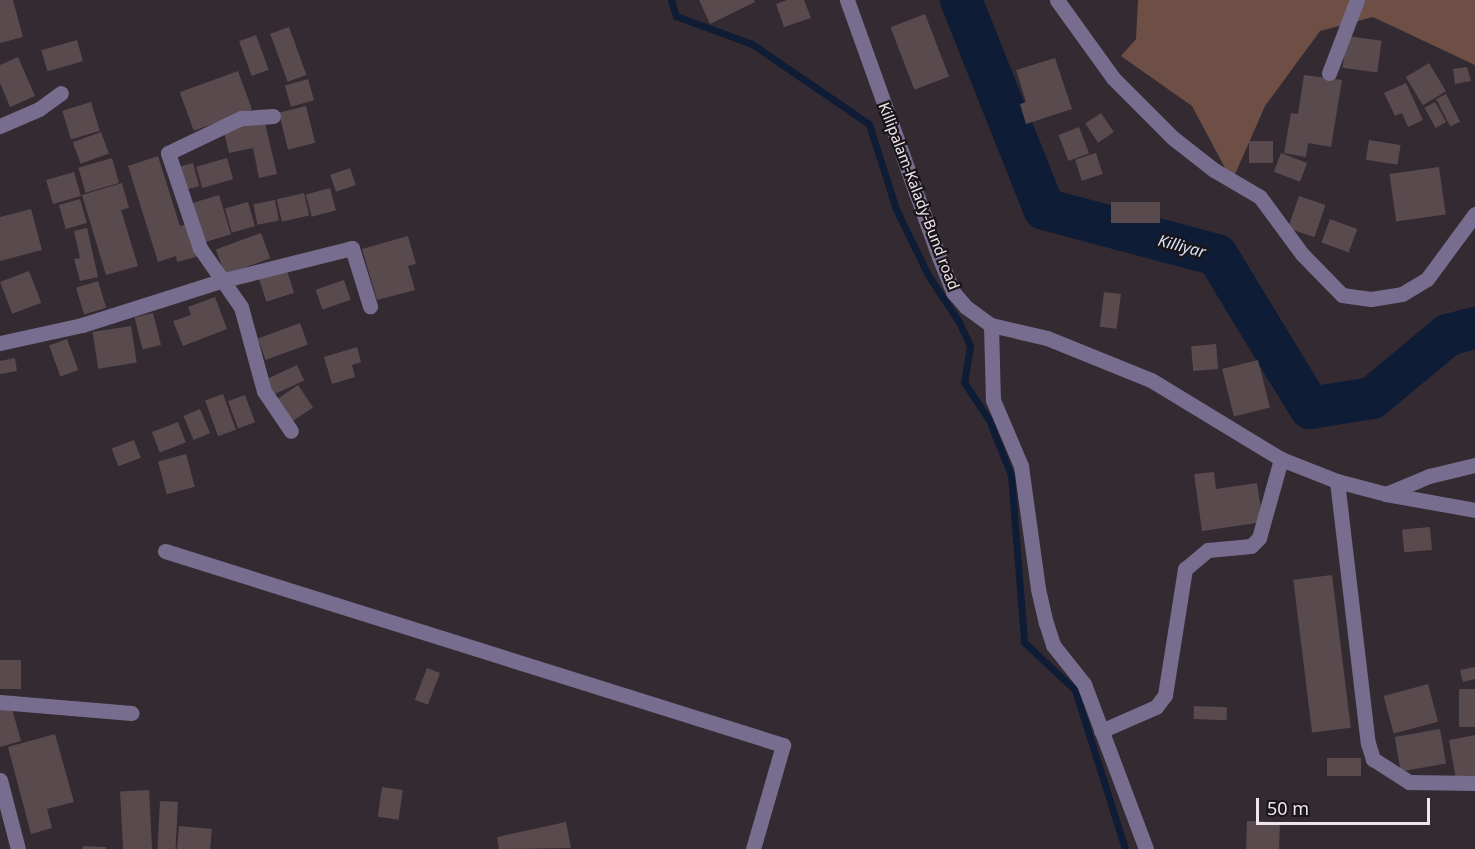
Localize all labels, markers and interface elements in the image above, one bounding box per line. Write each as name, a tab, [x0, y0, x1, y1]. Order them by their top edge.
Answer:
street label: Killipalam-Kalady-Bund road	[875, 100, 963, 292]
water label: Killiyar	[1156, 230, 1208, 262]
scale bar	[1259, 786, 1433, 824]
text: 50 m	[1267, 796, 1309, 820]

